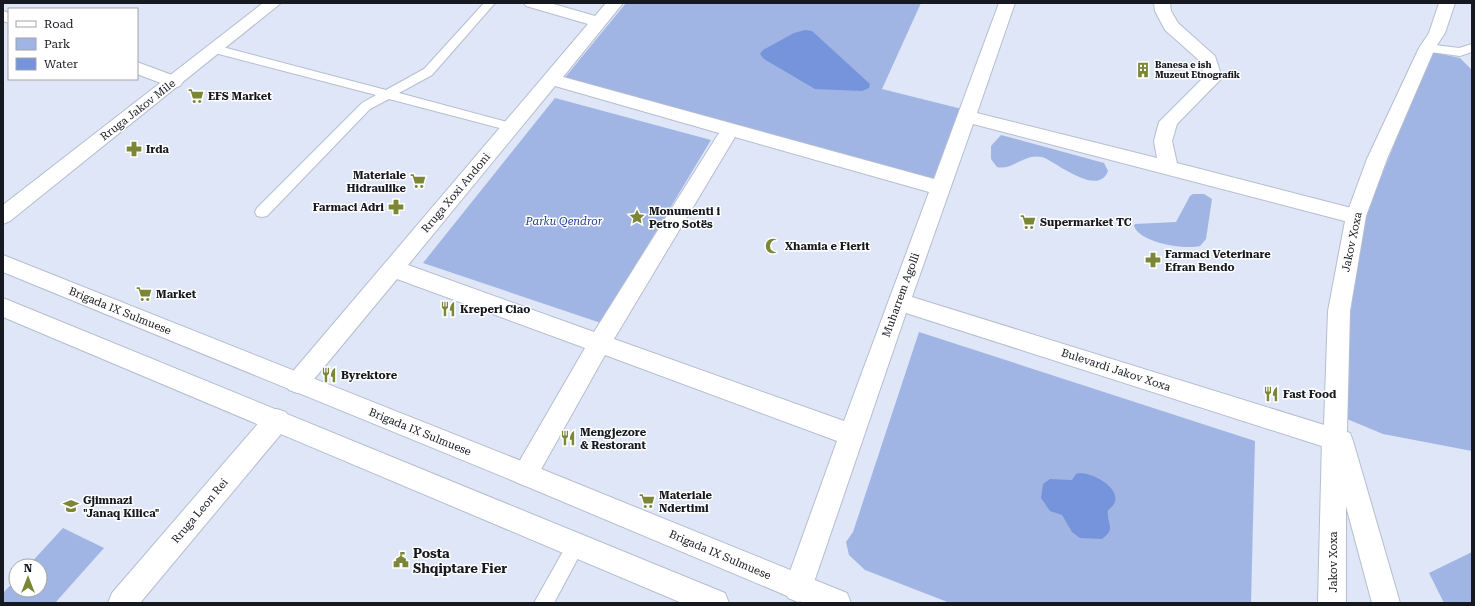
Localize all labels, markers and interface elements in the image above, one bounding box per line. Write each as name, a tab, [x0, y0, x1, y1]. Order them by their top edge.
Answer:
legend	[8, 8, 138, 80]
text: Road	[44, 17, 74, 31]
text: Park	[44, 37, 71, 51]
text: Water	[44, 57, 78, 71]
place label: Banesa e ish Muzeut Etnografik	[1155, 60, 1241, 80]
building icon: Banesa e ish Muzeut Etnografik	[1134, 61, 1152, 79]
street label: Rruga Jakov Mile	[98, 77, 178, 143]
supermarket icon: EFS Market	[187, 87, 205, 105]
place label: EFS Market	[208, 90, 272, 103]
pharmacy icon: Irda	[125, 140, 143, 158]
place label: Irda	[146, 143, 170, 156]
street label: Rruga Xoxi Andoni	[419, 150, 493, 236]
place label: Materiale Hidraulike	[347, 169, 407, 195]
supermarket icon: Materiale Hidraulike	[409, 172, 427, 190]
pharmacy icon: Farmaci Adri	[387, 198, 405, 216]
place label: Farmaci Adri	[313, 201, 384, 214]
place label: Monumenti i Petro Sotës	[649, 205, 721, 231]
place icon: Monumenti i Petro Sotës	[628, 208, 646, 226]
street label: Jakov Xoxa	[1339, 211, 1365, 273]
supermarket icon: Supermarket TC	[1019, 213, 1037, 231]
park label: Parku Qendror	[525, 215, 603, 228]
place label: Supermarket TC	[1040, 216, 1132, 229]
mosque icon: Xhamia e Fierit	[764, 237, 782, 255]
place label: Xhamia e Fierit	[785, 240, 870, 253]
place label: Farmaci Veterinare Efran Bendo	[1165, 248, 1271, 274]
street label: Muharrem Agolli	[880, 251, 922, 339]
pharmacy icon: Farmaci Veterinare Efran Bendo	[1144, 251, 1162, 269]
street label: Brigada IX Sulmuese	[67, 284, 173, 338]
supermarket icon: Market	[135, 285, 153, 303]
place label: Market	[156, 288, 197, 301]
restaurant icon: Kreperi Ciao	[439, 300, 457, 318]
place label: Kreperi Ciao	[460, 303, 530, 316]
street label: Bulevardi Jakov Xoxa	[1060, 346, 1172, 394]
restaurant icon: Byrektore	[320, 366, 338, 384]
place label: Byrektore	[341, 369, 398, 382]
restaurant icon: Fast Food	[1262, 385, 1280, 403]
place label: Fast Food	[1283, 388, 1337, 401]
street label: Brigada IX Sulmuese	[367, 405, 473, 459]
place label: Mengjezore & Restorant	[580, 426, 647, 452]
restaurant icon: Mengjezore & Restorant	[559, 429, 577, 447]
street label: Rruga Leon Rei	[169, 476, 231, 546]
place label: Materiale Ndertimi	[659, 489, 713, 515]
supermarket icon: Materiale Ndertimi	[638, 492, 656, 510]
place label: Gjimnazi "Janaq Kilica"	[83, 494, 160, 520]
school or university icon: Gjimnazi "Janaq Kilica"	[62, 497, 80, 515]
street label: Brigada IX Sulmuese	[667, 528, 773, 582]
street label: Jakov Xoxa	[1327, 532, 1340, 592]
place label: Posta Shqiptare Fier	[413, 546, 507, 576]
public building icon: Posta Shqiptare Fier	[392, 551, 410, 569]
north arrow	[8, 558, 48, 598]
text: N	[24, 562, 33, 575]

